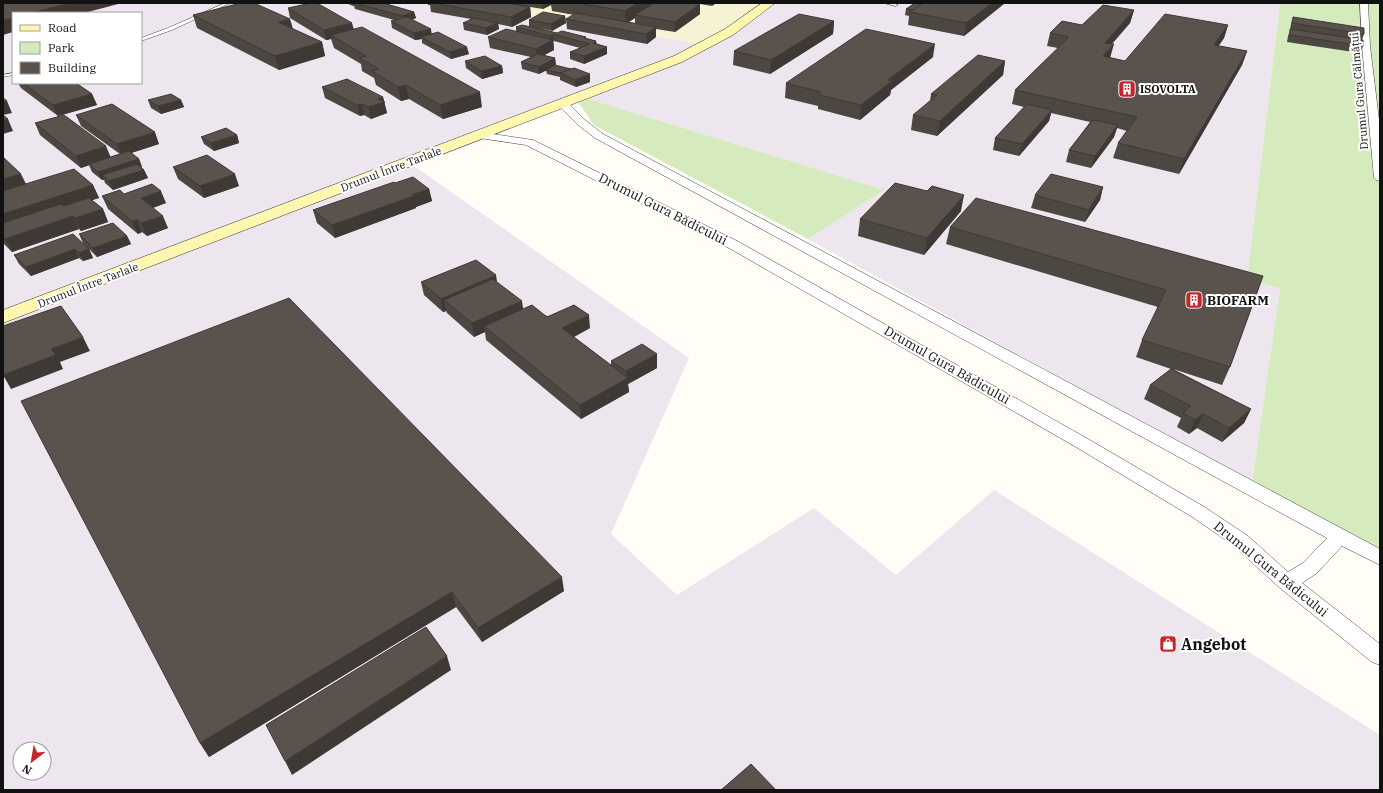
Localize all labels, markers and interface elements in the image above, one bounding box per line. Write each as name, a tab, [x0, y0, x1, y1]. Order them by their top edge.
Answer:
legend	[12, 12, 142, 84]
text: Road	[48, 20, 77, 35]
street label: Drumul Gura Călmățui	[1347, 31, 1372, 150]
text: Park	[48, 40, 74, 55]
text: Building	[48, 60, 96, 75]
building icon: ISOVOLTA	[1117, 79, 1137, 99]
place label: ISOVOLTA	[1140, 82, 1196, 96]
street label: Drumul Între Tarlale	[339, 143, 444, 195]
street label: Drumul Gura Bădicului	[596, 169, 730, 249]
street label: Drumul Între Tarlale	[36, 259, 141, 311]
building icon: BIOFARM	[1184, 290, 1204, 310]
place label: BIOFARM	[1207, 292, 1269, 309]
street label: Drumul Gura Bădicului	[881, 322, 1013, 408]
street label: Drumul Gura Bădicului	[1210, 518, 1332, 620]
shop icon: Angebot	[1158, 634, 1178, 654]
place label: Angebot	[1181, 634, 1246, 654]
north arrow	[12, 741, 52, 781]
text: N	[19, 761, 34, 778]

